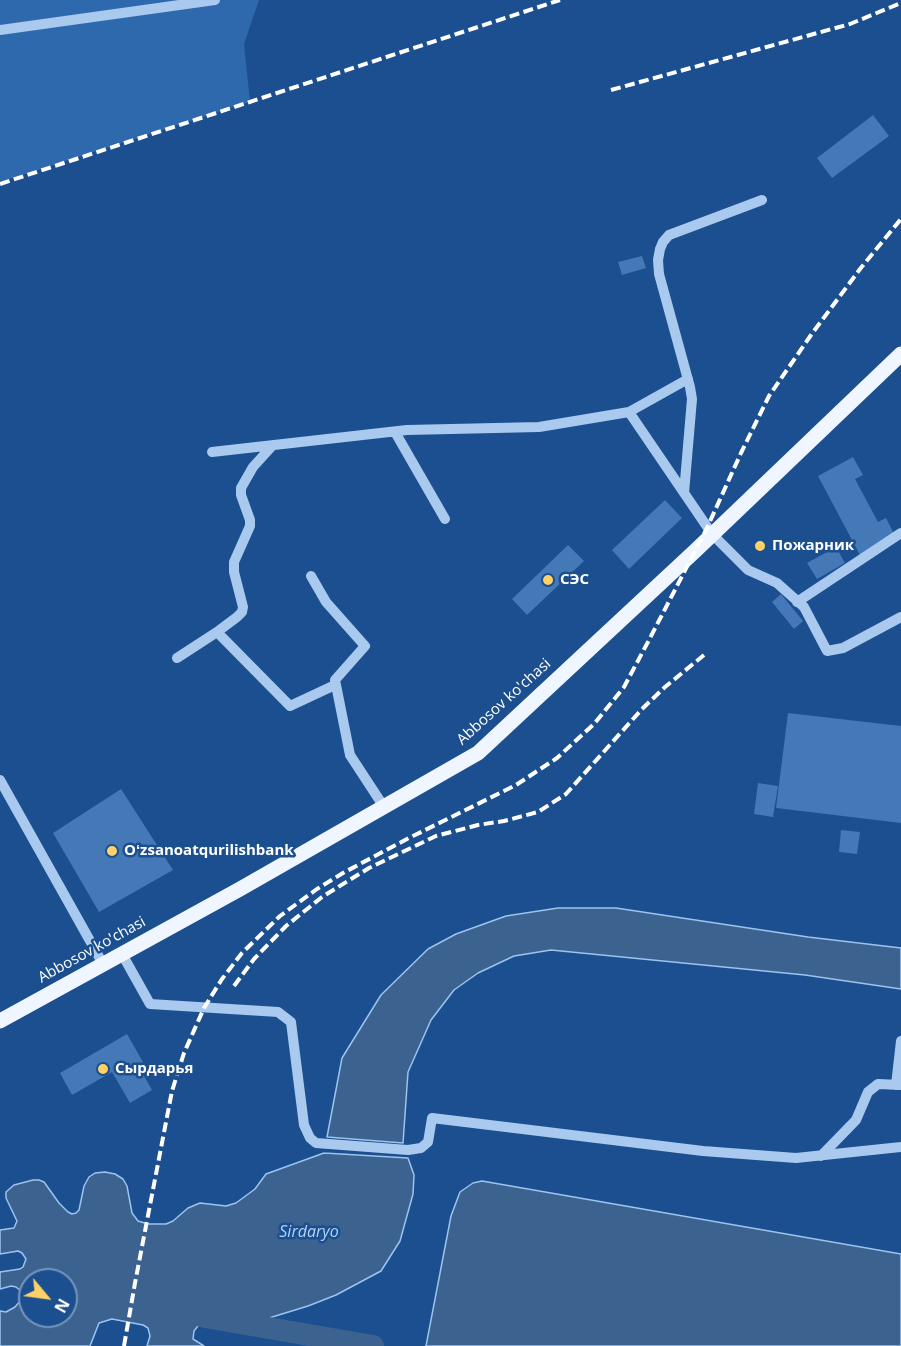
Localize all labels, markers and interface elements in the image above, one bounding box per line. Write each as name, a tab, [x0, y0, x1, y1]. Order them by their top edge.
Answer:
place label: Пожарник	[772, 537, 854, 555]
marker: Пожарник	[753, 539, 767, 553]
place label: СЭС	[560, 571, 589, 589]
marker: СЭС	[541, 573, 555, 587]
street label: Abbosov ko'chasi	[453, 655, 555, 749]
place label: Oʻzsanoatqurilishbank	[124, 842, 294, 860]
marker: Oʻzsanoatqurilishbank	[105, 844, 119, 858]
street label: Abbosov ko'chasi	[35, 913, 149, 987]
place label: Сырдарья	[115, 1060, 193, 1078]
marker: Сырдарья	[96, 1062, 110, 1076]
water label: Sirdaryo	[279, 1222, 339, 1242]
north arrow	[18, 1268, 78, 1328]
text: N	[49, 1295, 75, 1317]

